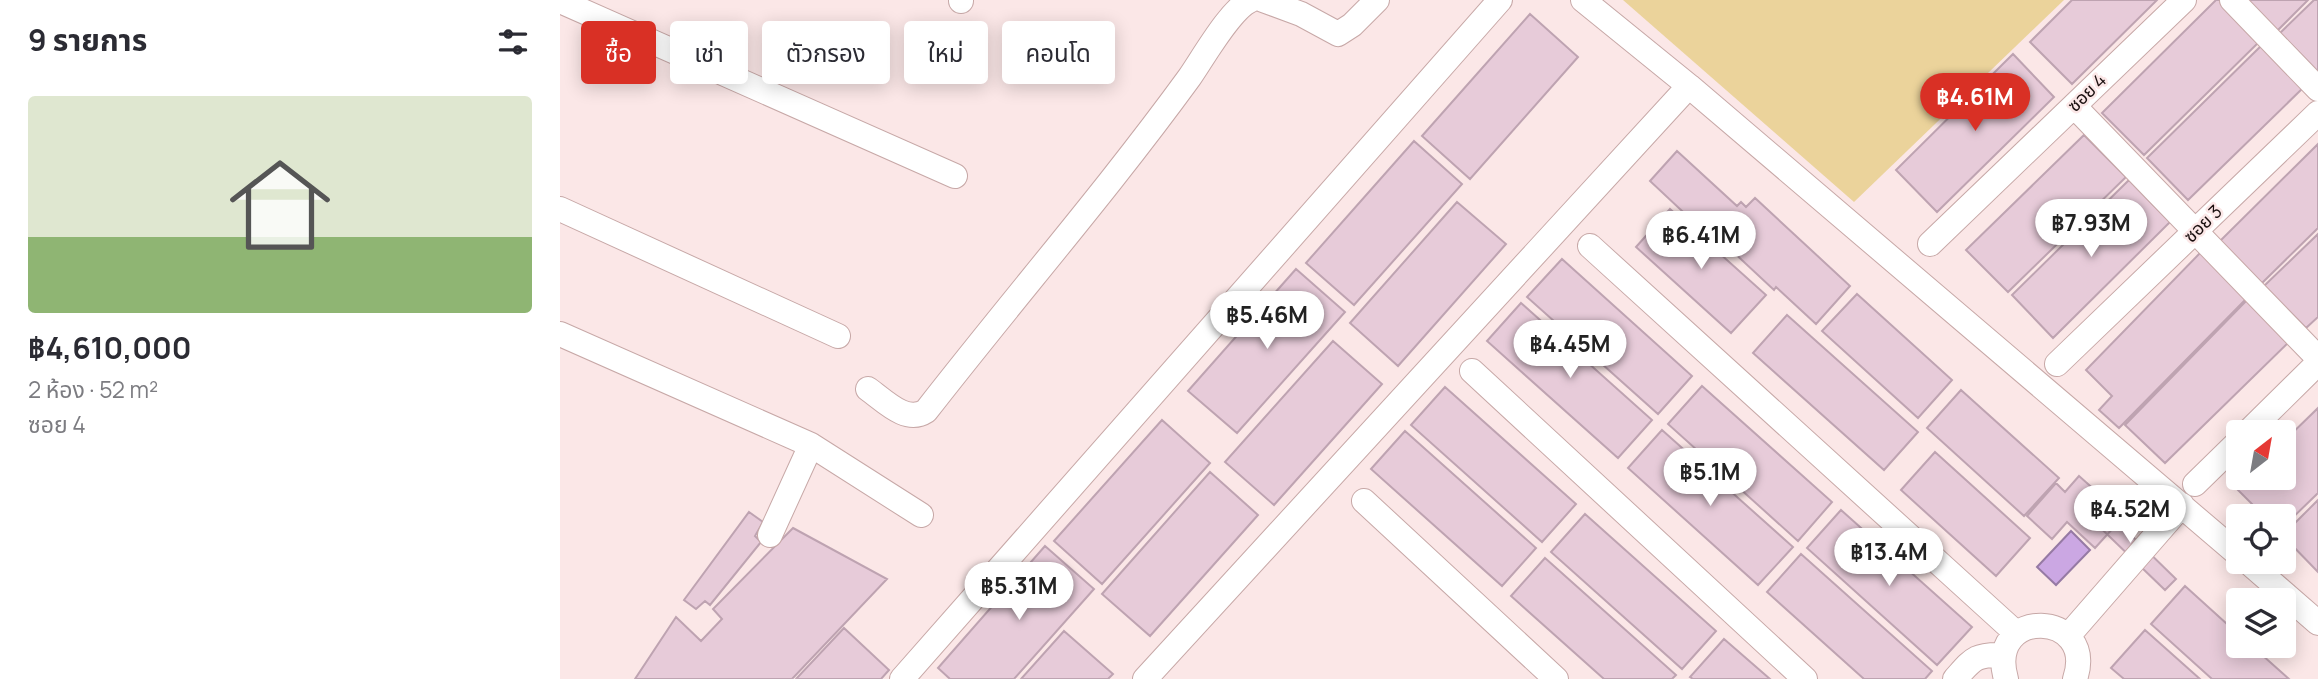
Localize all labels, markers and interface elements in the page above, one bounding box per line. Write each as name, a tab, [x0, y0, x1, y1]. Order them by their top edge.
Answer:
text: 9 รายการ	[28, 19, 147, 60]
chip: ซื้อ	[581, 21, 656, 84]
chip: เช่า	[670, 21, 748, 84]
chip: ตัวกรอง	[762, 21, 890, 84]
chip: ใหม่	[904, 21, 988, 84]
chip: คอนโด	[1002, 21, 1115, 84]
icon: filters	[494, 23, 532, 61]
street label: ซอย 4	[2062, 68, 2111, 117]
pin: ฿4.61M	[1918, 74, 2032, 133]
text: ฿4.61M	[1936, 80, 2014, 112]
icon: home	[217, 142, 343, 268]
street label: ซอย 3	[2178, 199, 2227, 247]
pin: ฿7.93M	[2034, 200, 2148, 259]
text: ฿7.93M	[2051, 206, 2131, 238]
pin: ฿6.41M	[1644, 212, 1758, 271]
text: ฿6.41M	[1662, 218, 1740, 250]
pin: ฿5.46M	[1210, 292, 1324, 351]
text: ฿5.46M	[1226, 298, 1308, 330]
pin: ฿4.45M	[1513, 320, 1627, 380]
text: ฿4,610,000	[28, 327, 192, 368]
text: ฿4.45M	[1529, 327, 1611, 359]
text: 2 ห้อง · 52 m²	[28, 373, 158, 405]
text: ซอย 4	[28, 408, 86, 440]
north arrow	[2226, 420, 2296, 490]
map controls	[2226, 420, 2296, 658]
pin: ฿5.1M	[1661, 448, 1759, 508]
text: ฿5.1M	[1680, 455, 1740, 487]
pin: ฿4.52M	[2073, 486, 2187, 545]
text: ฿4.52M	[2090, 492, 2170, 524]
button: locate	[2226, 504, 2296, 574]
pin: ฿13.4M	[1832, 528, 1946, 588]
text: ฿13.4M	[1850, 535, 1928, 567]
pin: ฿5.31M	[962, 562, 1076, 622]
text: ฿5.31M	[981, 569, 1057, 601]
button: layers	[2226, 588, 2296, 658]

